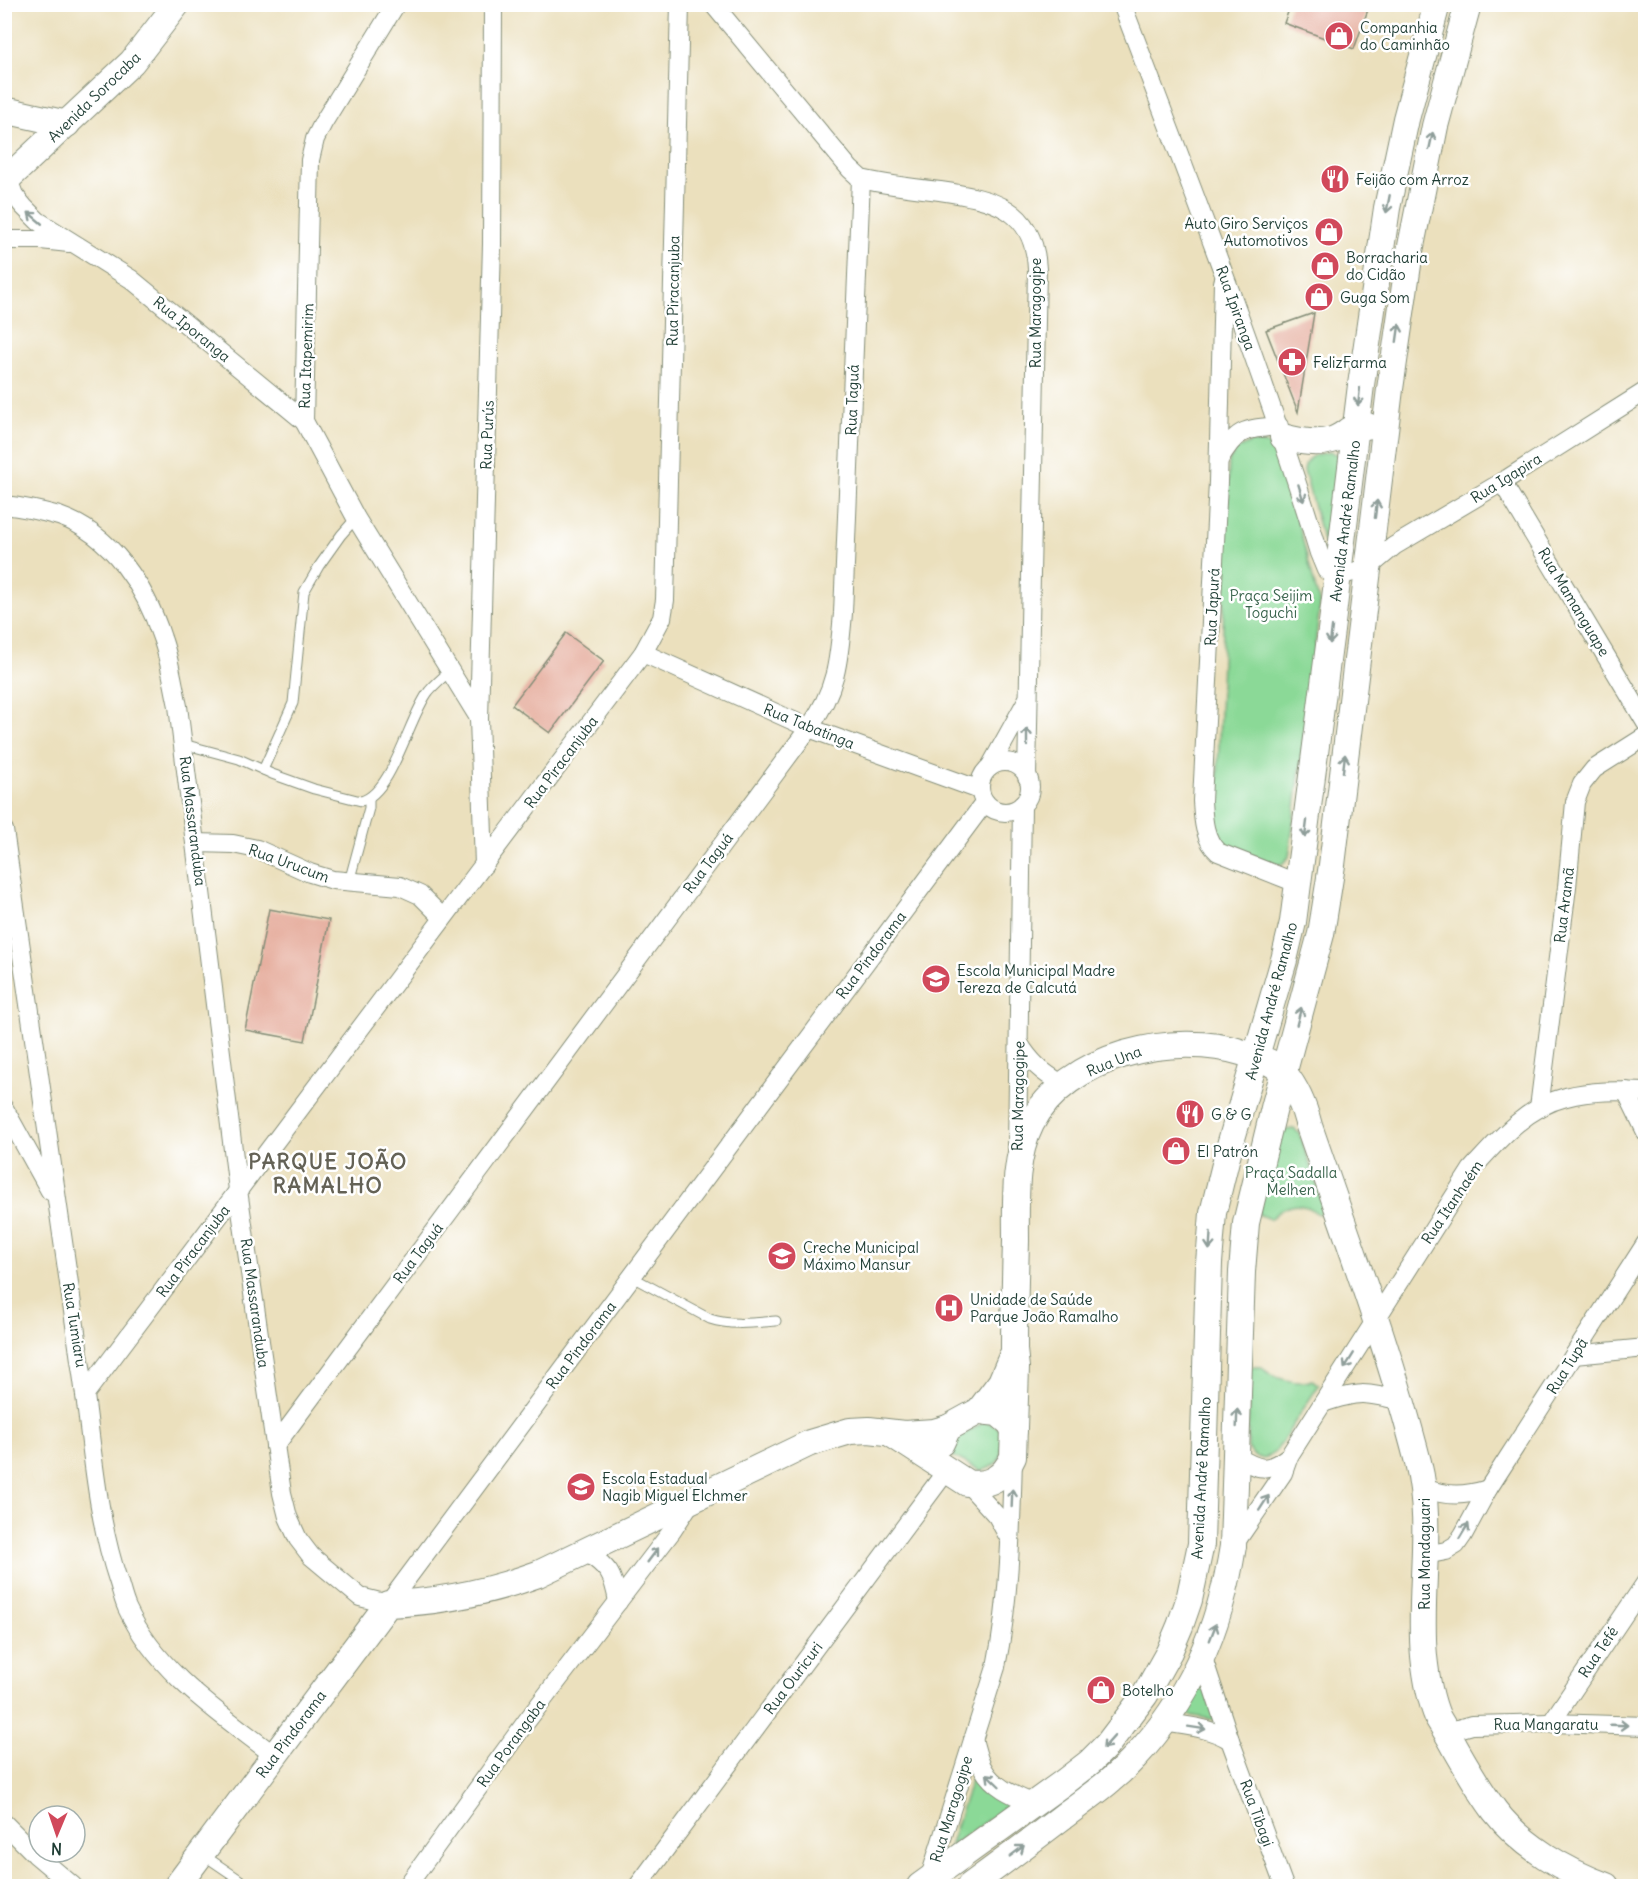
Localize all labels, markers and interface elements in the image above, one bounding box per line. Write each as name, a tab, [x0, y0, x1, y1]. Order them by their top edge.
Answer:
place label: Companhia do Caminhão	[1360, 18, 1450, 54]
shop icon: Companhia do Caminhão	[1323, 20, 1355, 52]
street label: Avenida Sorocaba	[44, 47, 145, 146]
one-way arrow	[1426, 132, 1438, 151]
restaurant icon: Feijão com Arroz	[1319, 163, 1351, 195]
place label: Feijão com Arroz	[1356, 170, 1469, 189]
one-way arrow	[1382, 194, 1393, 213]
one-way arrow	[27, 211, 43, 224]
place label: Auto Giro Serviços Automotivos	[1184, 214, 1308, 250]
shop icon: Auto Giro Serviços Automotivos	[1313, 216, 1345, 248]
street label: Rua Piracanjuba	[663, 235, 683, 347]
place label: Borracharia do Cidão	[1346, 248, 1428, 284]
shop icon: Borracharia do Cidão	[1309, 250, 1341, 282]
street label: Rua Maragogipe	[1026, 258, 1045, 368]
street label: Rua Ipiranga	[1212, 263, 1260, 353]
shop icon: Guga Som	[1303, 281, 1335, 313]
place label: Guga Som	[1340, 288, 1410, 307]
street label: Rua Iporanga	[150, 292, 235, 366]
street label: Rua Itapemirim	[295, 303, 317, 409]
one-way arrow	[1392, 324, 1403, 344]
pharmacy icon: FelizFarma	[1276, 346, 1308, 378]
place label: FelizFarma	[1313, 353, 1387, 372]
street label: Rua Taguá	[841, 364, 863, 436]
one-way arrow	[1353, 386, 1364, 406]
street label: Rua Purús	[476, 400, 498, 470]
street label: Avenida André Ramalho	[1326, 439, 1364, 603]
street label: Rua Igapira	[1467, 449, 1545, 507]
one-way arrow	[1296, 483, 1307, 502]
one-way arrow	[1371, 500, 1382, 520]
street label: Rua Mamanguape	[1534, 544, 1614, 660]
street label: Rua Japurá	[1200, 567, 1224, 647]
park label: Praça Seijim Toguchi	[1230, 586, 1312, 622]
one-way arrow	[1325, 625, 1336, 645]
street label: Rua Tabatinga	[761, 699, 858, 753]
street label: Rua Piracanjuba	[520, 712, 602, 812]
one-way arrow	[1022, 728, 1033, 748]
one-way arrow	[1339, 753, 1350, 773]
street label: Rua Massaranduba	[176, 755, 210, 887]
one-way arrow	[1300, 818, 1311, 838]
street label: Rua Taguá	[679, 828, 737, 897]
street label: Rua Urucum	[246, 840, 332, 886]
street label: Rua Aramã	[1550, 866, 1578, 944]
street label: Rua Pindorama	[832, 907, 910, 1003]
street label: Avenida André Ramalho	[1241, 920, 1301, 1082]
place label: Escola Municipal Madre Tereza de Calcutá	[957, 961, 1115, 997]
school or university icon: Escola Municipal Madre Tereza de Calcutá	[920, 963, 952, 995]
one-way arrow	[1294, 1007, 1306, 1026]
street label: Rua Maragogipe	[1008, 1041, 1028, 1151]
street label: Rua Una	[1084, 1041, 1145, 1081]
restaurant icon: G & G	[1174, 1098, 1206, 1130]
place label: G & G	[1211, 1105, 1251, 1124]
shop icon: El Patrón	[1160, 1135, 1192, 1167]
place label: El Patrón	[1197, 1142, 1258, 1161]
district label: PARQUE JOÃO RAMALHO	[248, 1148, 408, 1199]
street label: Rua Itanhaém	[1417, 1156, 1487, 1248]
park label: Praça Sadalla Melhen	[1245, 1163, 1338, 1199]
street label: Rua Piracanjuba	[152, 1201, 234, 1301]
street label: Rua Taguá	[389, 1218, 447, 1287]
one-way arrow	[1204, 1231, 1215, 1251]
street label: Rua Massaranduba	[236, 1237, 274, 1369]
place label: Creche Municipal Máximo Mansur	[803, 1238, 919, 1274]
school or university icon: Creche Municipal Máximo Mansur	[766, 1240, 798, 1272]
street label: Rua Tumiaru	[59, 1281, 91, 1369]
place label: Unidade de Saúde Parque João Ramalho	[970, 1290, 1119, 1326]
hospital icon: Unidade de Saúde Parque João Ramalho	[933, 1292, 965, 1324]
street label: Rua Pindorama	[542, 1297, 620, 1393]
street label: Rua Tupã	[1542, 1334, 1592, 1398]
one-way arrow	[1342, 1353, 1355, 1370]
street label: Avenida André Ramalho	[1187, 1396, 1215, 1560]
one-way arrow	[1232, 1409, 1243, 1429]
place label: Escola Estadual Nagib Miguel Elchmer	[602, 1469, 748, 1505]
school or university icon: Escola Estadual Nagib Miguel Elchmer	[565, 1471, 597, 1503]
one-way arrow	[1006, 1488, 1017, 1508]
one-way arrow	[1258, 1495, 1270, 1511]
street label: Rua Mandaguari	[1415, 1498, 1434, 1610]
one-way arrow	[1459, 1523, 1471, 1540]
one-way arrow	[647, 1548, 659, 1564]
one-way arrow	[1208, 1623, 1219, 1641]
street label: Rua Tefé	[1574, 1623, 1622, 1681]
street label: Rua Ouricuri	[760, 1638, 826, 1718]
shop icon: Botelho	[1085, 1674, 1117, 1706]
place label: Botelho	[1122, 1681, 1174, 1700]
street label: Rua Pindorama	[252, 1686, 330, 1782]
street label: Rua Porangaba	[473, 1695, 550, 1791]
street label: Rua Mangaratu	[1494, 1715, 1599, 1734]
one-way arrow	[1609, 1719, 1629, 1731]
one-way arrow	[1187, 1722, 1207, 1733]
one-way arrow	[1102, 1734, 1116, 1749]
street label: Rua Maragogipe	[926, 1753, 976, 1865]
one-way arrow	[986, 1773, 1001, 1788]
street label: Rua Tibagi	[1236, 1777, 1278, 1849]
north arrow	[27, 1804, 87, 1864]
text: N	[51, 1839, 62, 1859]
one-way arrow	[1008, 1845, 1024, 1858]

